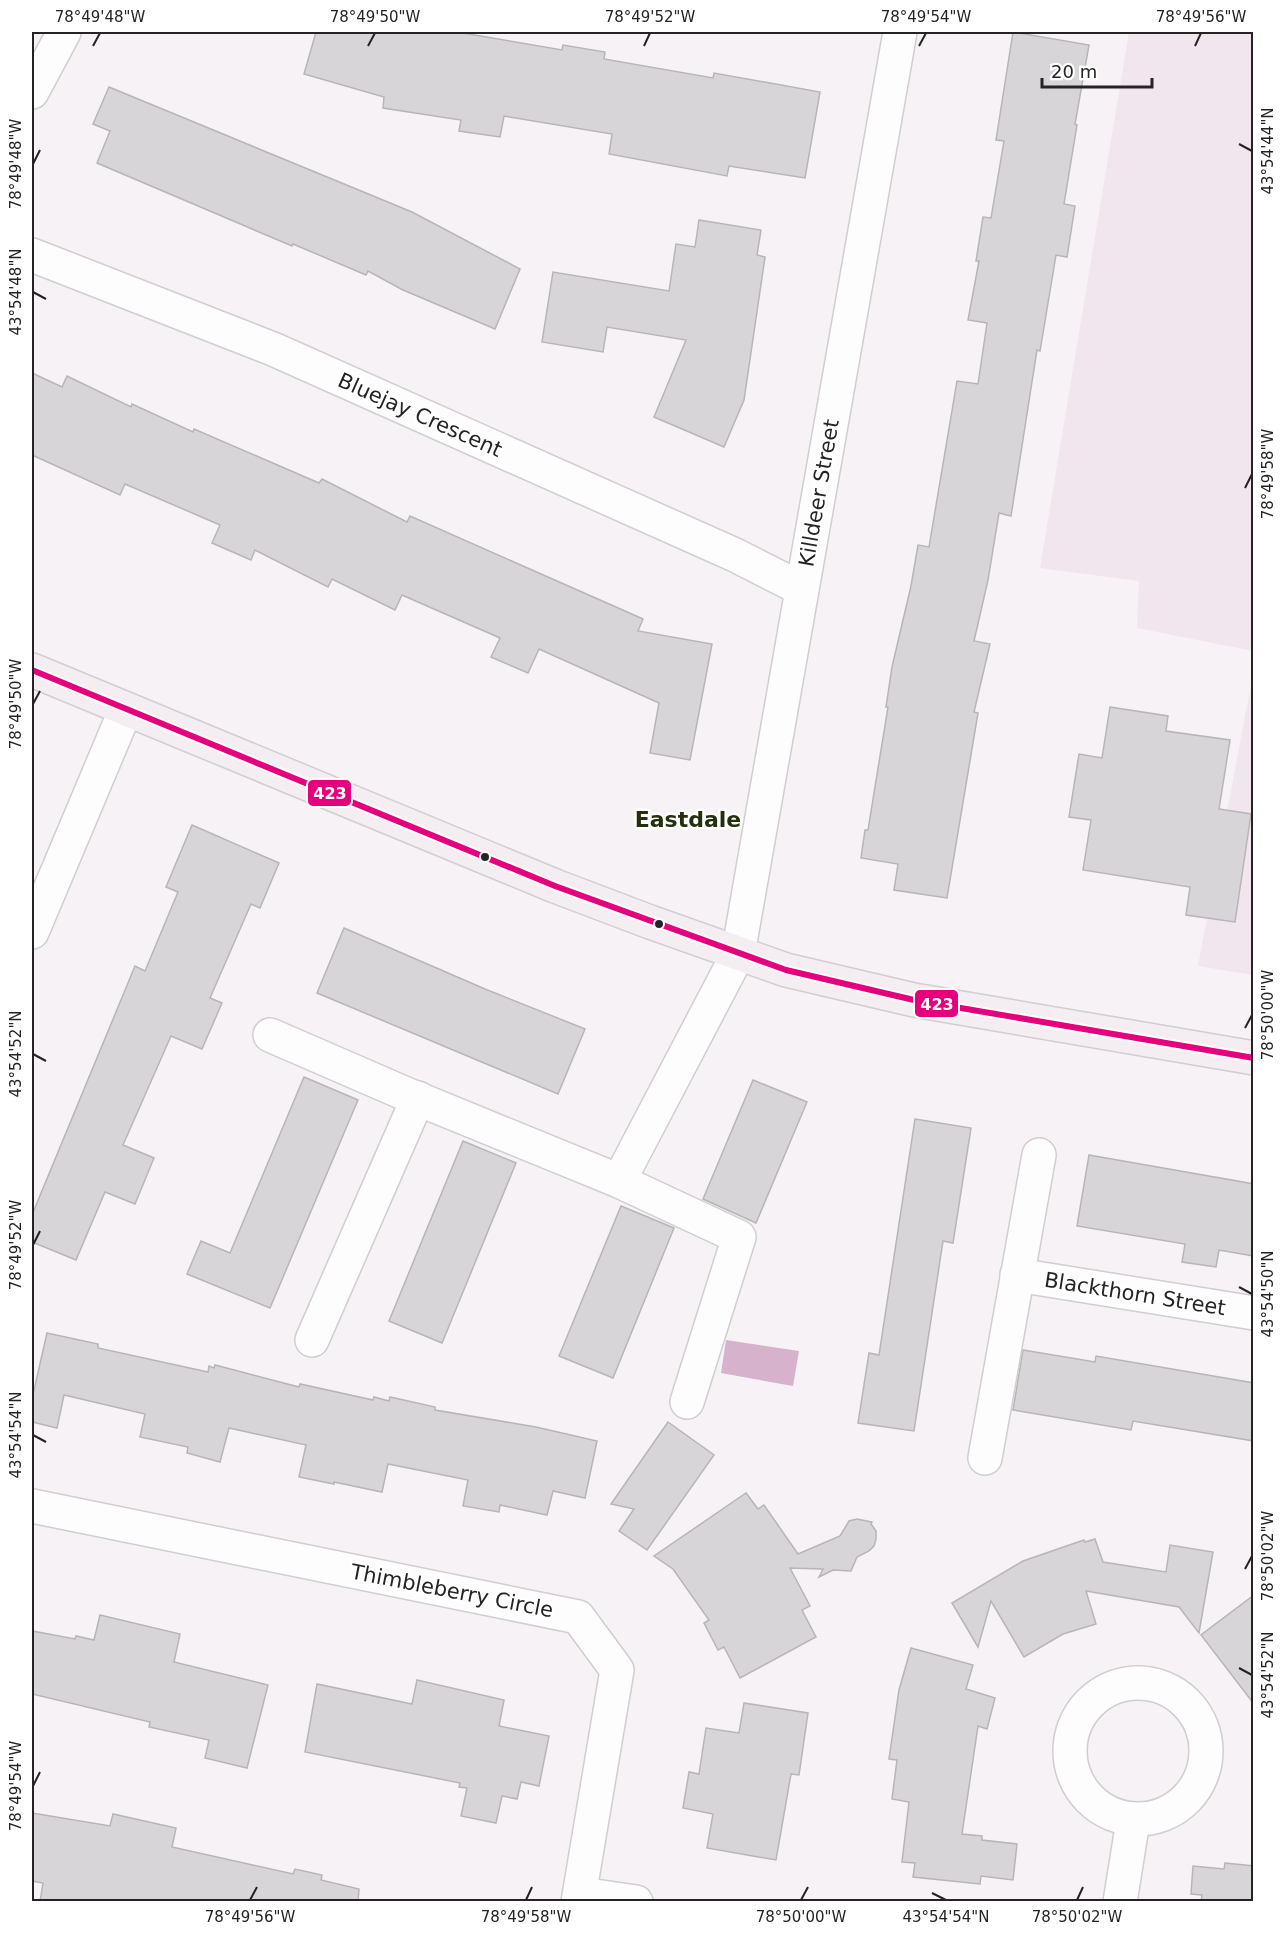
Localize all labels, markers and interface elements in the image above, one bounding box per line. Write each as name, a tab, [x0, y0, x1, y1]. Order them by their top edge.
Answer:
text: 78°49'48"W	[55, 8, 145, 26]
text: 78°49'50"W	[330, 8, 420, 26]
text: 78°49'52"W	[605, 8, 695, 26]
text: 78°49'54"W	[881, 8, 971, 26]
text: 78°49'56"W	[1156, 8, 1246, 26]
scale bar	[1042, 51, 1152, 89]
text: 20 m	[1051, 61, 1097, 82]
text: 43°54'44"N	[1259, 107, 1277, 195]
text: 78°49'48"W	[7, 119, 25, 209]
text: 43°54'48"N	[7, 248, 25, 336]
street label: Bluejay Crescent	[334, 368, 506, 462]
street label: Killdeer Street	[794, 417, 844, 569]
text: 78°49'58"W	[1259, 429, 1277, 519]
text: 78°49'50"W	[7, 659, 25, 749]
line badge: 423	[307, 779, 352, 807]
text: 423	[313, 784, 347, 803]
district label: Eastdale	[635, 807, 741, 832]
unlabelled marker	[479, 851, 491, 863]
unlabelled marker	[653, 918, 665, 930]
text: 78°50'00"W	[1259, 970, 1277, 1060]
line badge: 423	[914, 989, 959, 1018]
text: 423	[920, 995, 954, 1014]
text: 43°54'52"N	[7, 1010, 25, 1098]
text: 78°49'52"W	[7, 1200, 25, 1290]
text: 43°54'50"N	[1259, 1250, 1277, 1338]
street label: Blackthorn Street	[1043, 1268, 1227, 1320]
text: 43°54'54"N	[7, 1391, 25, 1479]
text: 78°50'02"W	[1259, 1511, 1277, 1601]
street label: Thimbleberry Circle	[348, 1559, 555, 1622]
text: 43°54'52"N	[1259, 1631, 1277, 1719]
text: 78°49'54"W	[7, 1741, 25, 1831]
text: 78°49'56"W	[205, 1908, 295, 1926]
text: 78°49'58"W	[481, 1908, 571, 1926]
text: 78°50'00"W	[756, 1908, 846, 1926]
text: 43°54'54"N	[902, 1908, 990, 1926]
text: 78°50'02"W	[1032, 1908, 1122, 1926]

